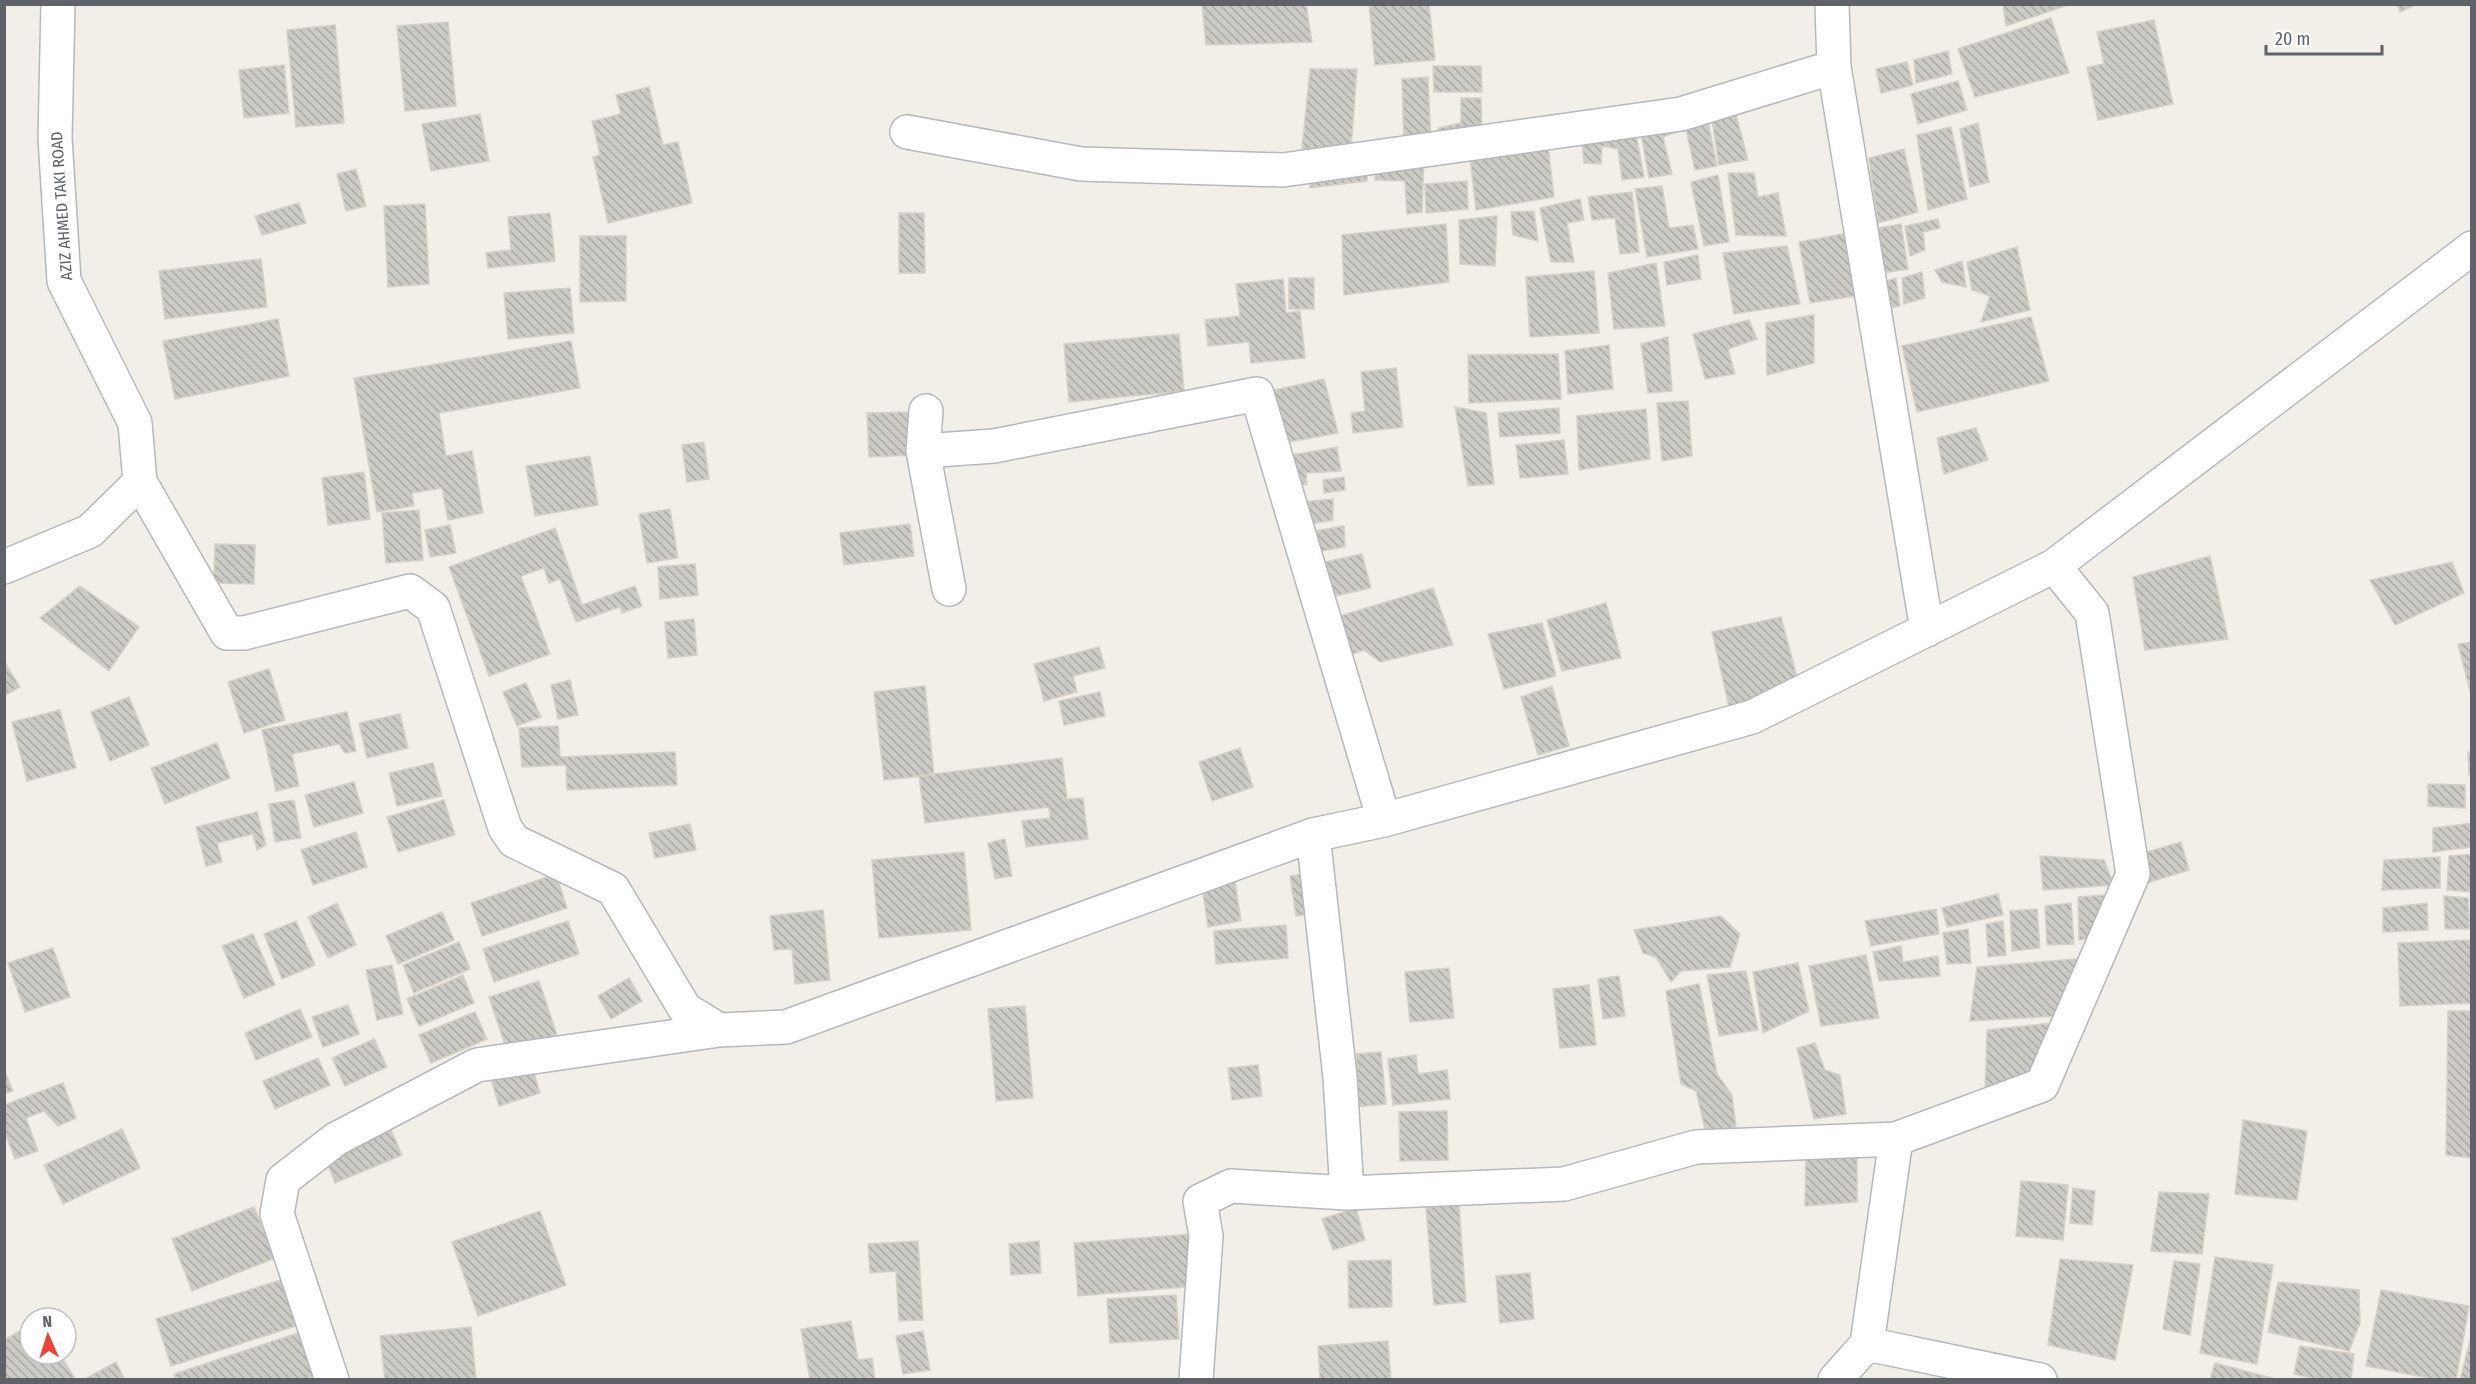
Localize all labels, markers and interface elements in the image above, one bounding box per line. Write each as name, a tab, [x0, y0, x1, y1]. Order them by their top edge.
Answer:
scale bar	[2266, 18, 2382, 56]
text: 20 m	[2275, 28, 2310, 50]
street label: AZIZ AHMED TAKI ROAD	[47, 131, 76, 281]
north arrow	[18, 1306, 78, 1366]
text: N	[42, 1312, 53, 1331]

